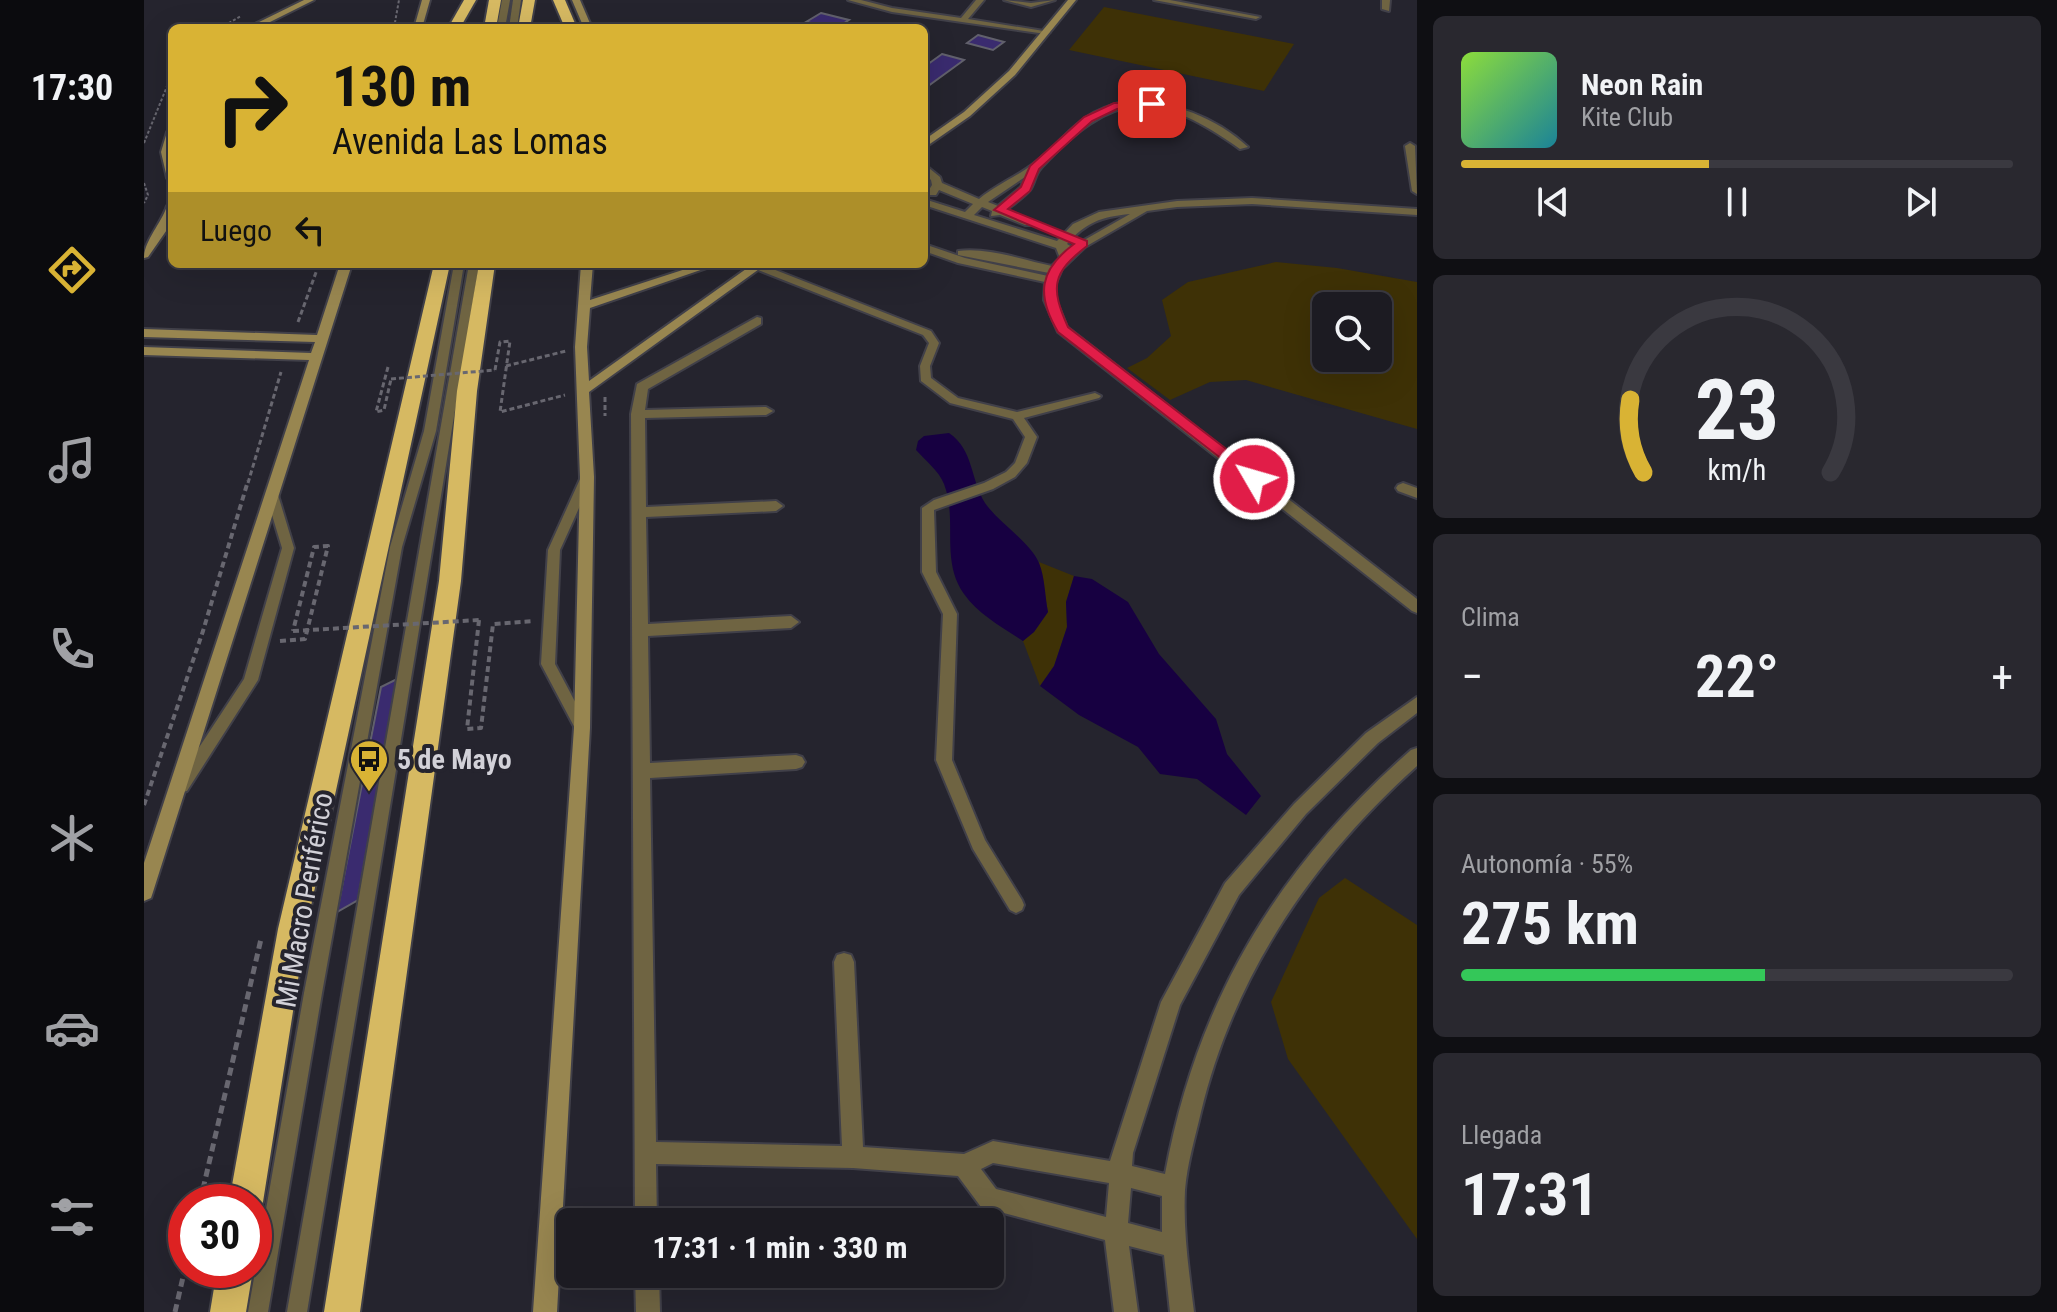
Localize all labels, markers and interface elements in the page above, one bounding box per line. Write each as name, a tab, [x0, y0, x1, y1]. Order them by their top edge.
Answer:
text: 130 m	[332, 54, 471, 120]
icon: right	[200, 56, 304, 160]
text: 17:30	[31, 67, 113, 109]
text: Neon Rain	[1581, 67, 1703, 102]
pin	[1118, 70, 1186, 138]
icon: arrive	[1130, 82, 1174, 126]
text: Kite Club	[1581, 102, 1673, 132]
text: Avenida Las Lomas	[332, 121, 608, 163]
icon: previous	[1531, 180, 1575, 224]
icon: pause	[1715, 180, 1759, 224]
icon: next	[1899, 180, 1943, 224]
icon: left	[288, 208, 332, 252]
text: Luego	[200, 213, 272, 248]
icon: directions	[44, 242, 100, 298]
map controls	[1312, 292, 1392, 372]
button: search	[1312, 292, 1392, 372]
text: 23	[1695, 361, 1779, 458]
icon: music	[44, 432, 100, 488]
position arrow	[1212, 437, 1296, 521]
text: km/h	[1708, 453, 1766, 487]
text: Clima	[1461, 602, 1520, 632]
icon: phone	[44, 621, 100, 677]
text: 22°	[1695, 641, 1779, 712]
text: −	[1461, 651, 1483, 703]
text: +	[1991, 651, 2013, 703]
bus stop icon: 5 de Mayo	[348, 738, 390, 793]
place label: 5 de Mayo	[397, 743, 512, 776]
street label: Mi Macro Periférico	[269, 790, 340, 1010]
icon: climate	[44, 810, 100, 866]
text: Autonomía · 55%	[1461, 849, 1633, 879]
text: 275 km	[1461, 888, 1639, 959]
icon: car	[44, 1000, 100, 1056]
text: Llegada	[1461, 1120, 1542, 1150]
text: 17:31	[1461, 1159, 1599, 1230]
speed limit sign: 30	[168, 1184, 272, 1288]
icon: filters	[44, 1189, 100, 1245]
text: 17:31 · 1 min · 330 m	[653, 1230, 907, 1265]

